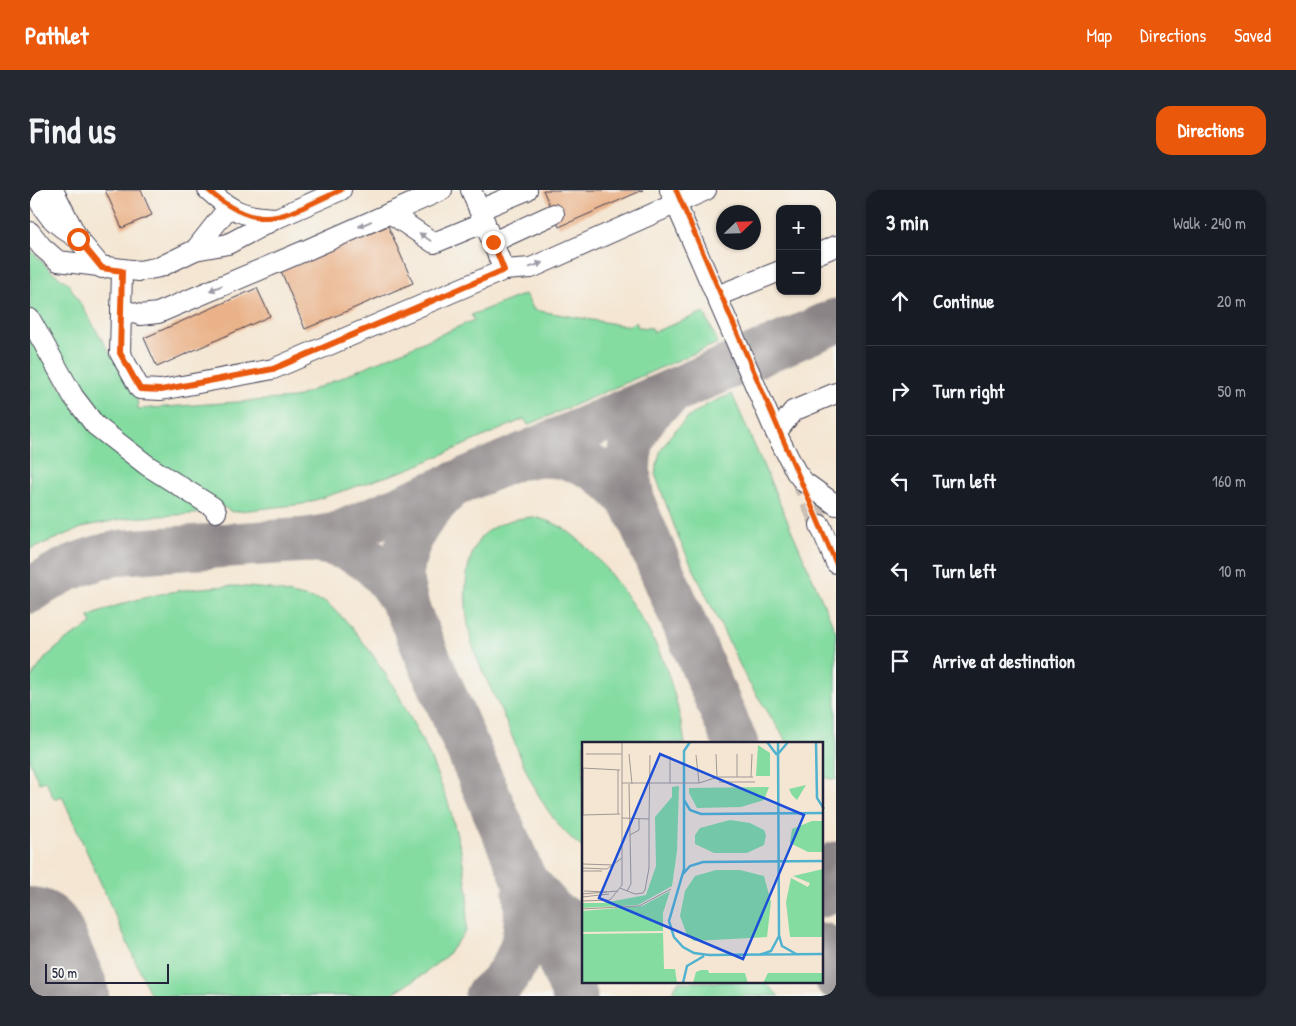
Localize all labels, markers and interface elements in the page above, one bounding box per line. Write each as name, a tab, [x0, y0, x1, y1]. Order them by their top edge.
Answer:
text: Pathlet	[25, 19, 88, 51]
text: Map	[1087, 23, 1112, 48]
text: Directions	[1140, 23, 1206, 48]
text: Saved	[1234, 23, 1271, 48]
button: Directions	[1156, 106, 1266, 155]
text: Find us	[30, 107, 116, 154]
north arrow	[716, 205, 761, 250]
map controls	[776, 205, 821, 295]
button: +	[776, 205, 821, 250]
text: 3 min	[886, 208, 929, 237]
text: Walk · 240 m	[1173, 212, 1246, 234]
one-way arrow	[358, 221, 372, 229]
route start	[67, 228, 90, 251]
route end	[482, 231, 505, 254]
one-way arrow	[418, 232, 431, 242]
button: −	[776, 250, 821, 295]
one-way arrow	[529, 261, 544, 269]
one-way arrow	[209, 285, 223, 293]
icon: ahead	[886, 287, 914, 315]
text: Continue	[933, 288, 994, 314]
text: 20 m	[1217, 290, 1246, 312]
icon: right	[886, 377, 914, 405]
text: Turn right	[933, 378, 1004, 404]
text: 50 m	[1218, 380, 1246, 402]
icon: left	[886, 467, 914, 495]
text: Turn left	[933, 468, 996, 494]
text: 160 m	[1212, 470, 1246, 492]
icon: left	[886, 557, 914, 585]
text: Turn left	[933, 558, 996, 584]
text: 10 m	[1218, 560, 1246, 582]
icon: arrive	[886, 647, 914, 675]
text: Arrive at destination	[933, 648, 1075, 674]
inset map	[582, 742, 824, 984]
scale bar	[45, 961, 169, 984]
text: 50 m	[52, 963, 77, 982]

